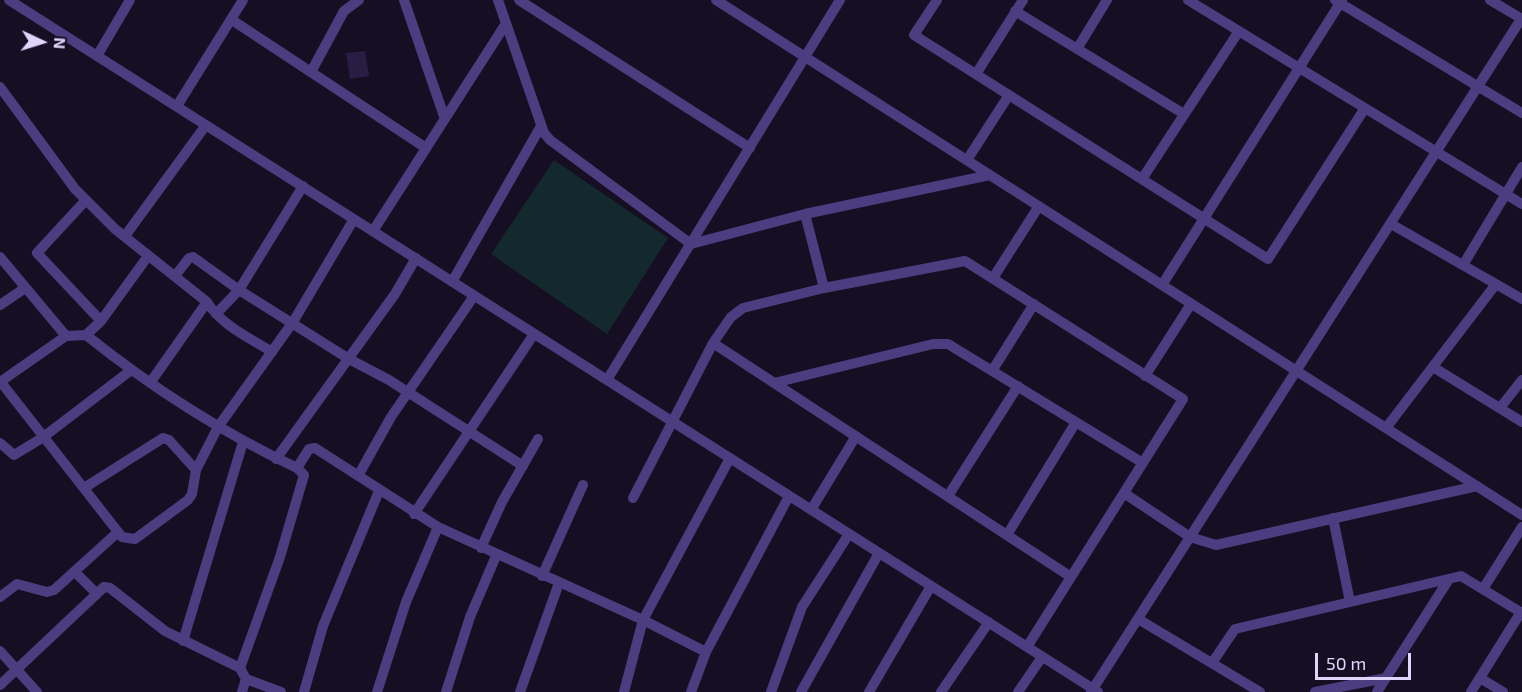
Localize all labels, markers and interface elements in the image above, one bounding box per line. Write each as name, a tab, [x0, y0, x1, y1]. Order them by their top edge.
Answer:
north arrow	[12, 12, 72, 72]
text: N	[51, 37, 70, 50]
scale bar	[1318, 641, 1414, 679]
text: 50 m	[1326, 652, 1366, 674]

